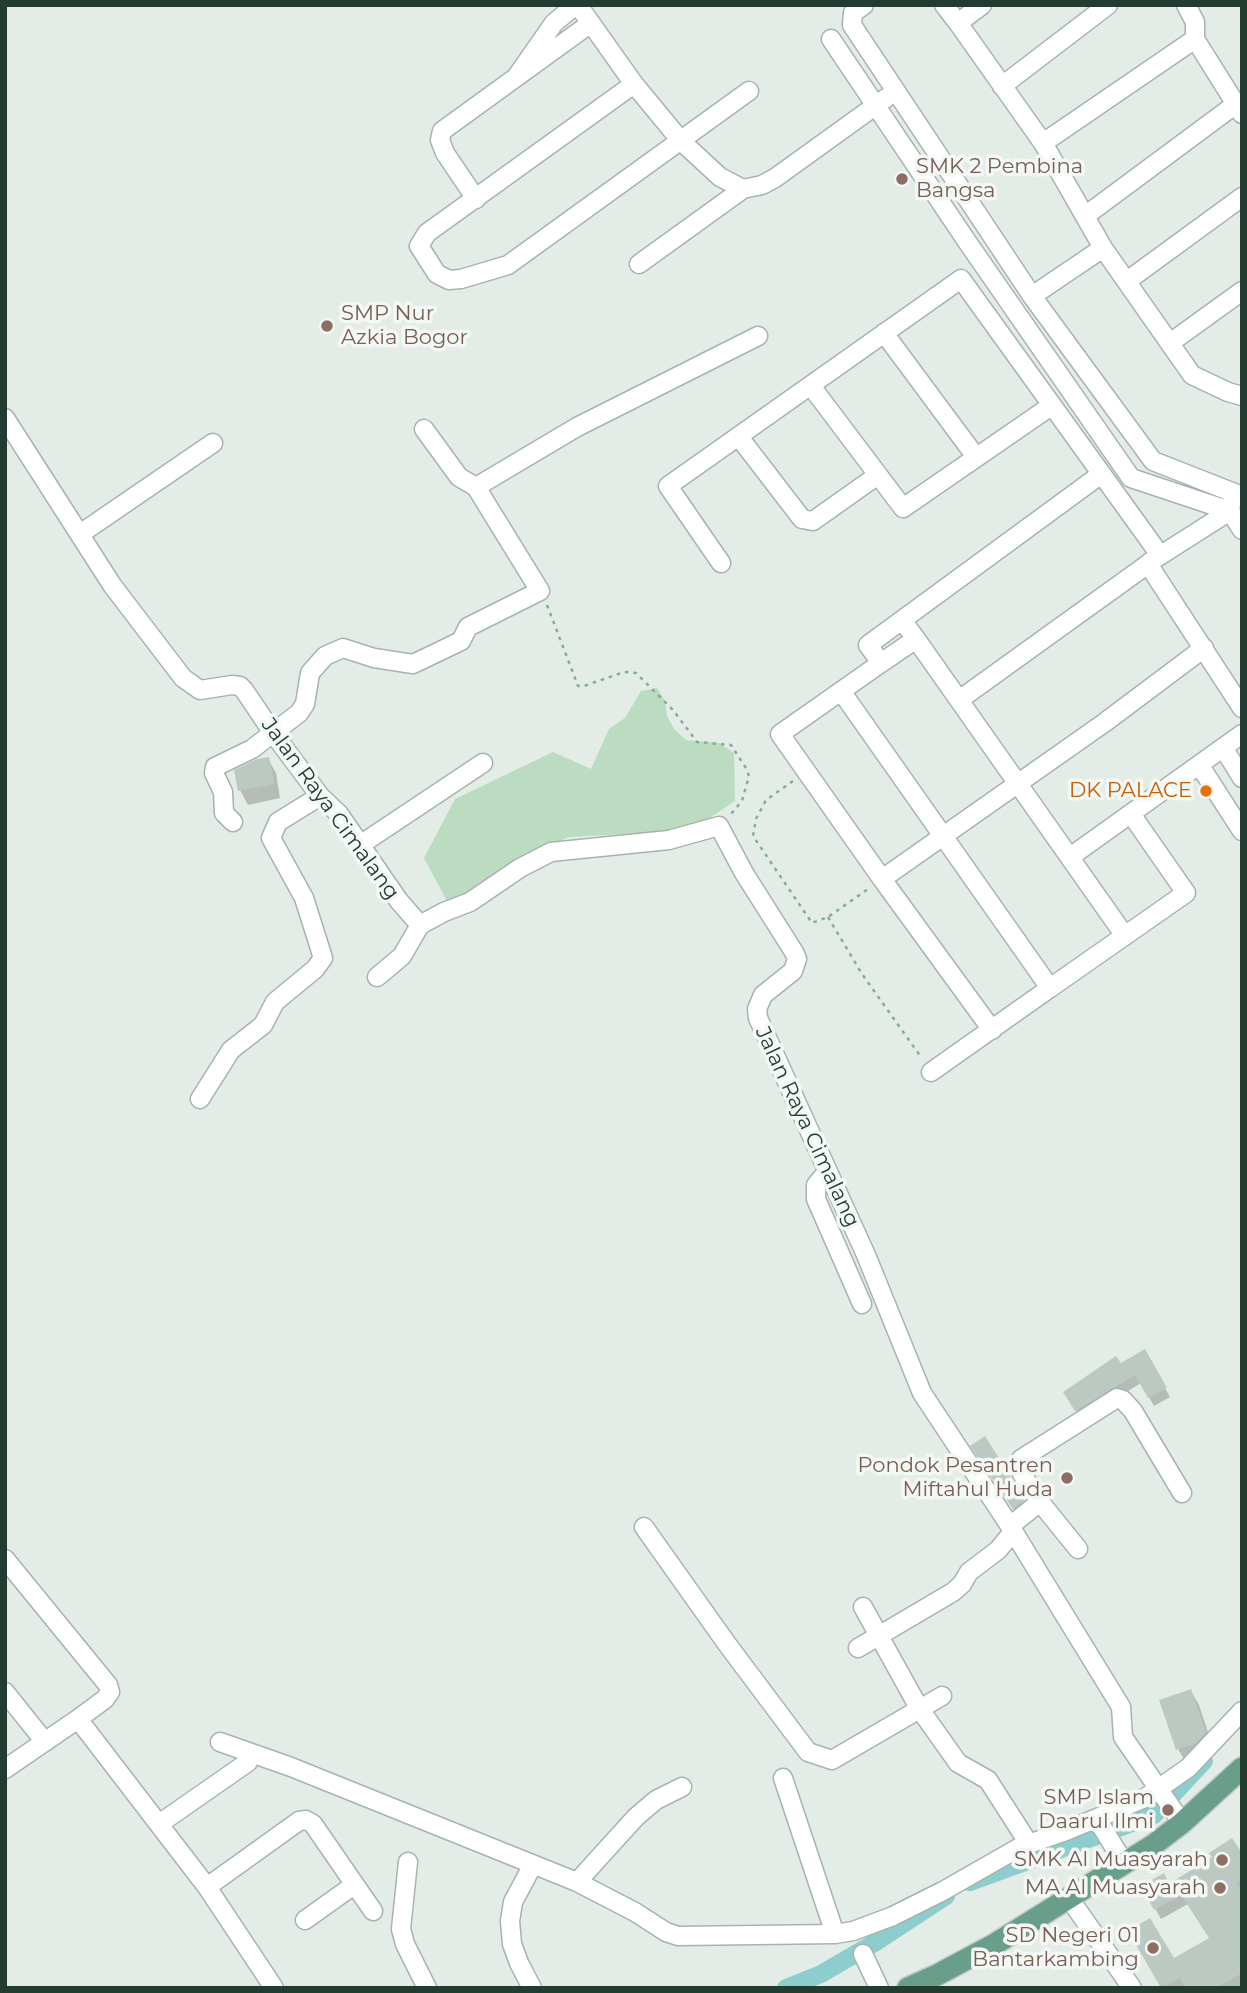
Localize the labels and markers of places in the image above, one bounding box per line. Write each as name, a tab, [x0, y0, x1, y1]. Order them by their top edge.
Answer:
place label: SMK 2 Pembina Bangsa	[916, 154, 1083, 204]
marker: SMK 2 Pembina Bangsa	[894, 171, 910, 187]
place label: SMP Nur Azkia Bogor	[341, 301, 468, 351]
marker: SMP Nur Azkia Bogor	[319, 318, 335, 334]
place label: DK PALACE	[1069, 778, 1192, 804]
marker: DK PALACE	[1198, 783, 1214, 799]
place label: Pondok Pesantren Miftahul Huda	[857, 1453, 1053, 1503]
marker: Pondok Pesantren Miftahul Huda	[1059, 1470, 1075, 1486]
place label: SMP Islam Daarul Ilmi	[1038, 1785, 1154, 1835]
marker: SMP Islam Daarul Ilmi	[1160, 1802, 1176, 1818]
place label: SMK Al Muasyarah	[1014, 1847, 1208, 1873]
marker: SMK Al Muasyarah	[1214, 1852, 1230, 1868]
place label: MA Al Muasyarah	[1025, 1875, 1206, 1901]
marker: MA Al Muasyarah	[1212, 1880, 1228, 1896]
place label: SD Negeri 01 Bantarkambing	[972, 1923, 1139, 1973]
marker: SD Negeri 01 Bantarkambing	[1145, 1940, 1161, 1956]

